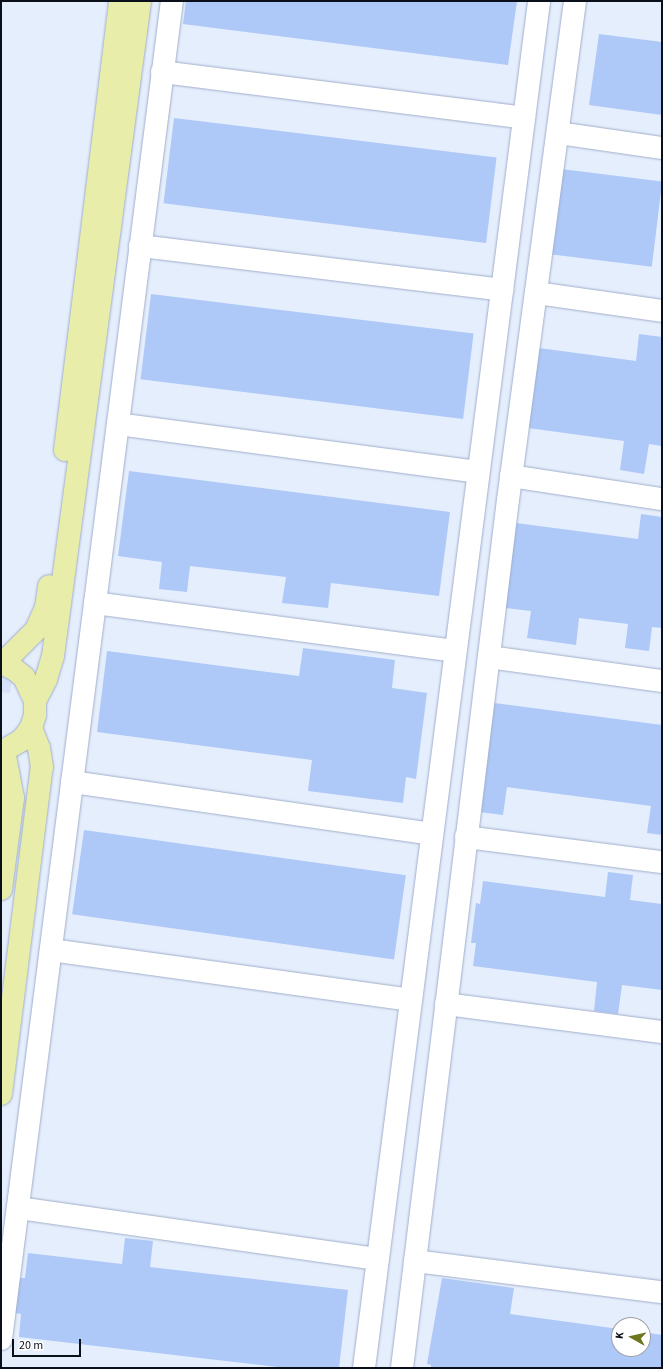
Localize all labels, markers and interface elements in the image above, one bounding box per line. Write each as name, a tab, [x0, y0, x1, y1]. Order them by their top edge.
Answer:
north arrow	[611, 1317, 651, 1357]
scale bar	[14, 1331, 83, 1357]
text: K	[612, 1331, 628, 1340]
text: 20 m	[19, 1337, 43, 1354]

